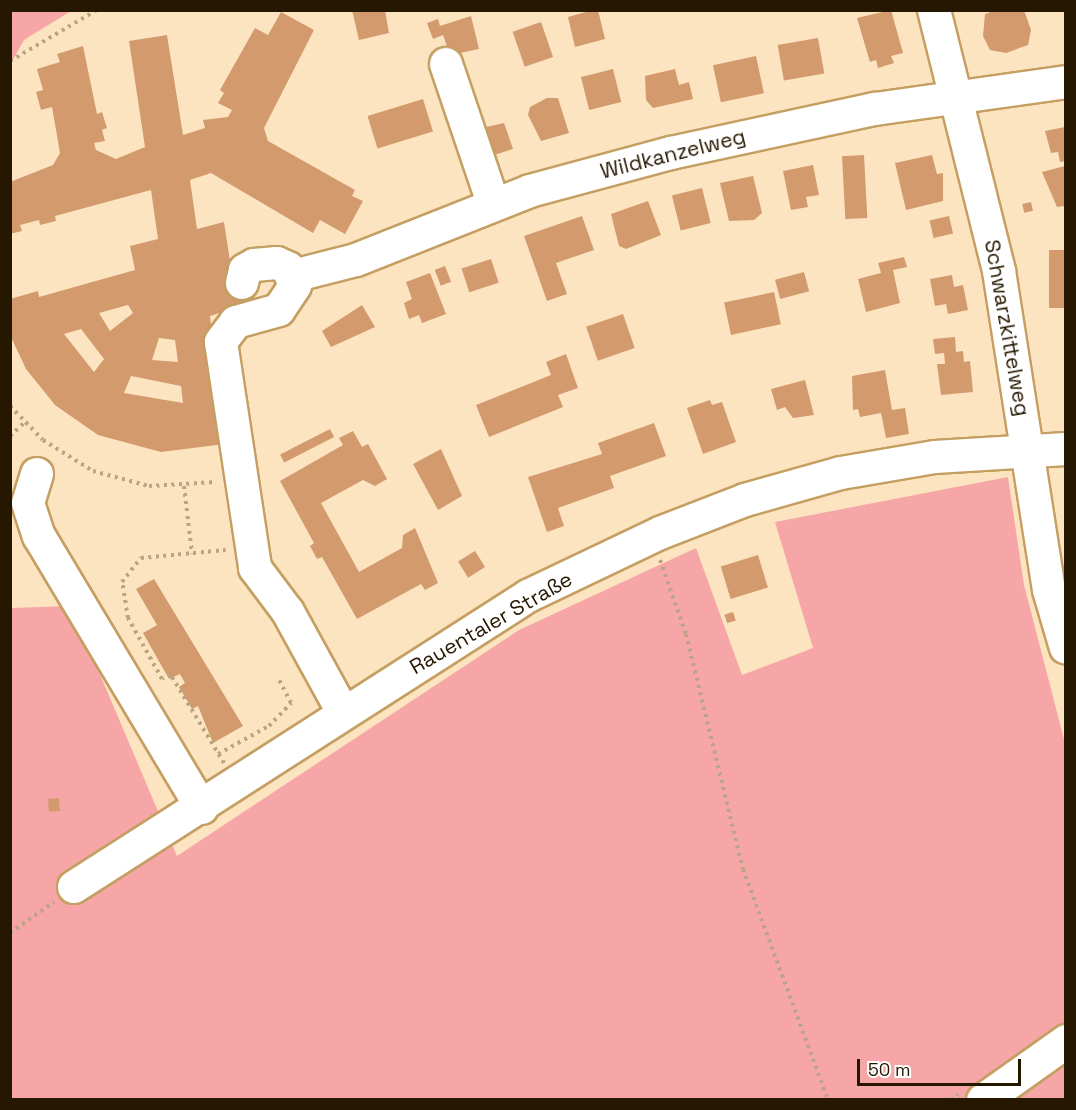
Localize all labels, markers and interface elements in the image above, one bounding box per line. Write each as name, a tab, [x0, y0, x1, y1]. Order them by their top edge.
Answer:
street label: Wildkanzelweg	[598, 124, 748, 184]
street label: Schwarzkittelweg	[979, 238, 1035, 418]
street label: Rauentaler Straße	[405, 566, 577, 680]
scale bar	[860, 1047, 1024, 1085]
text: 50 m	[868, 1058, 910, 1081]

